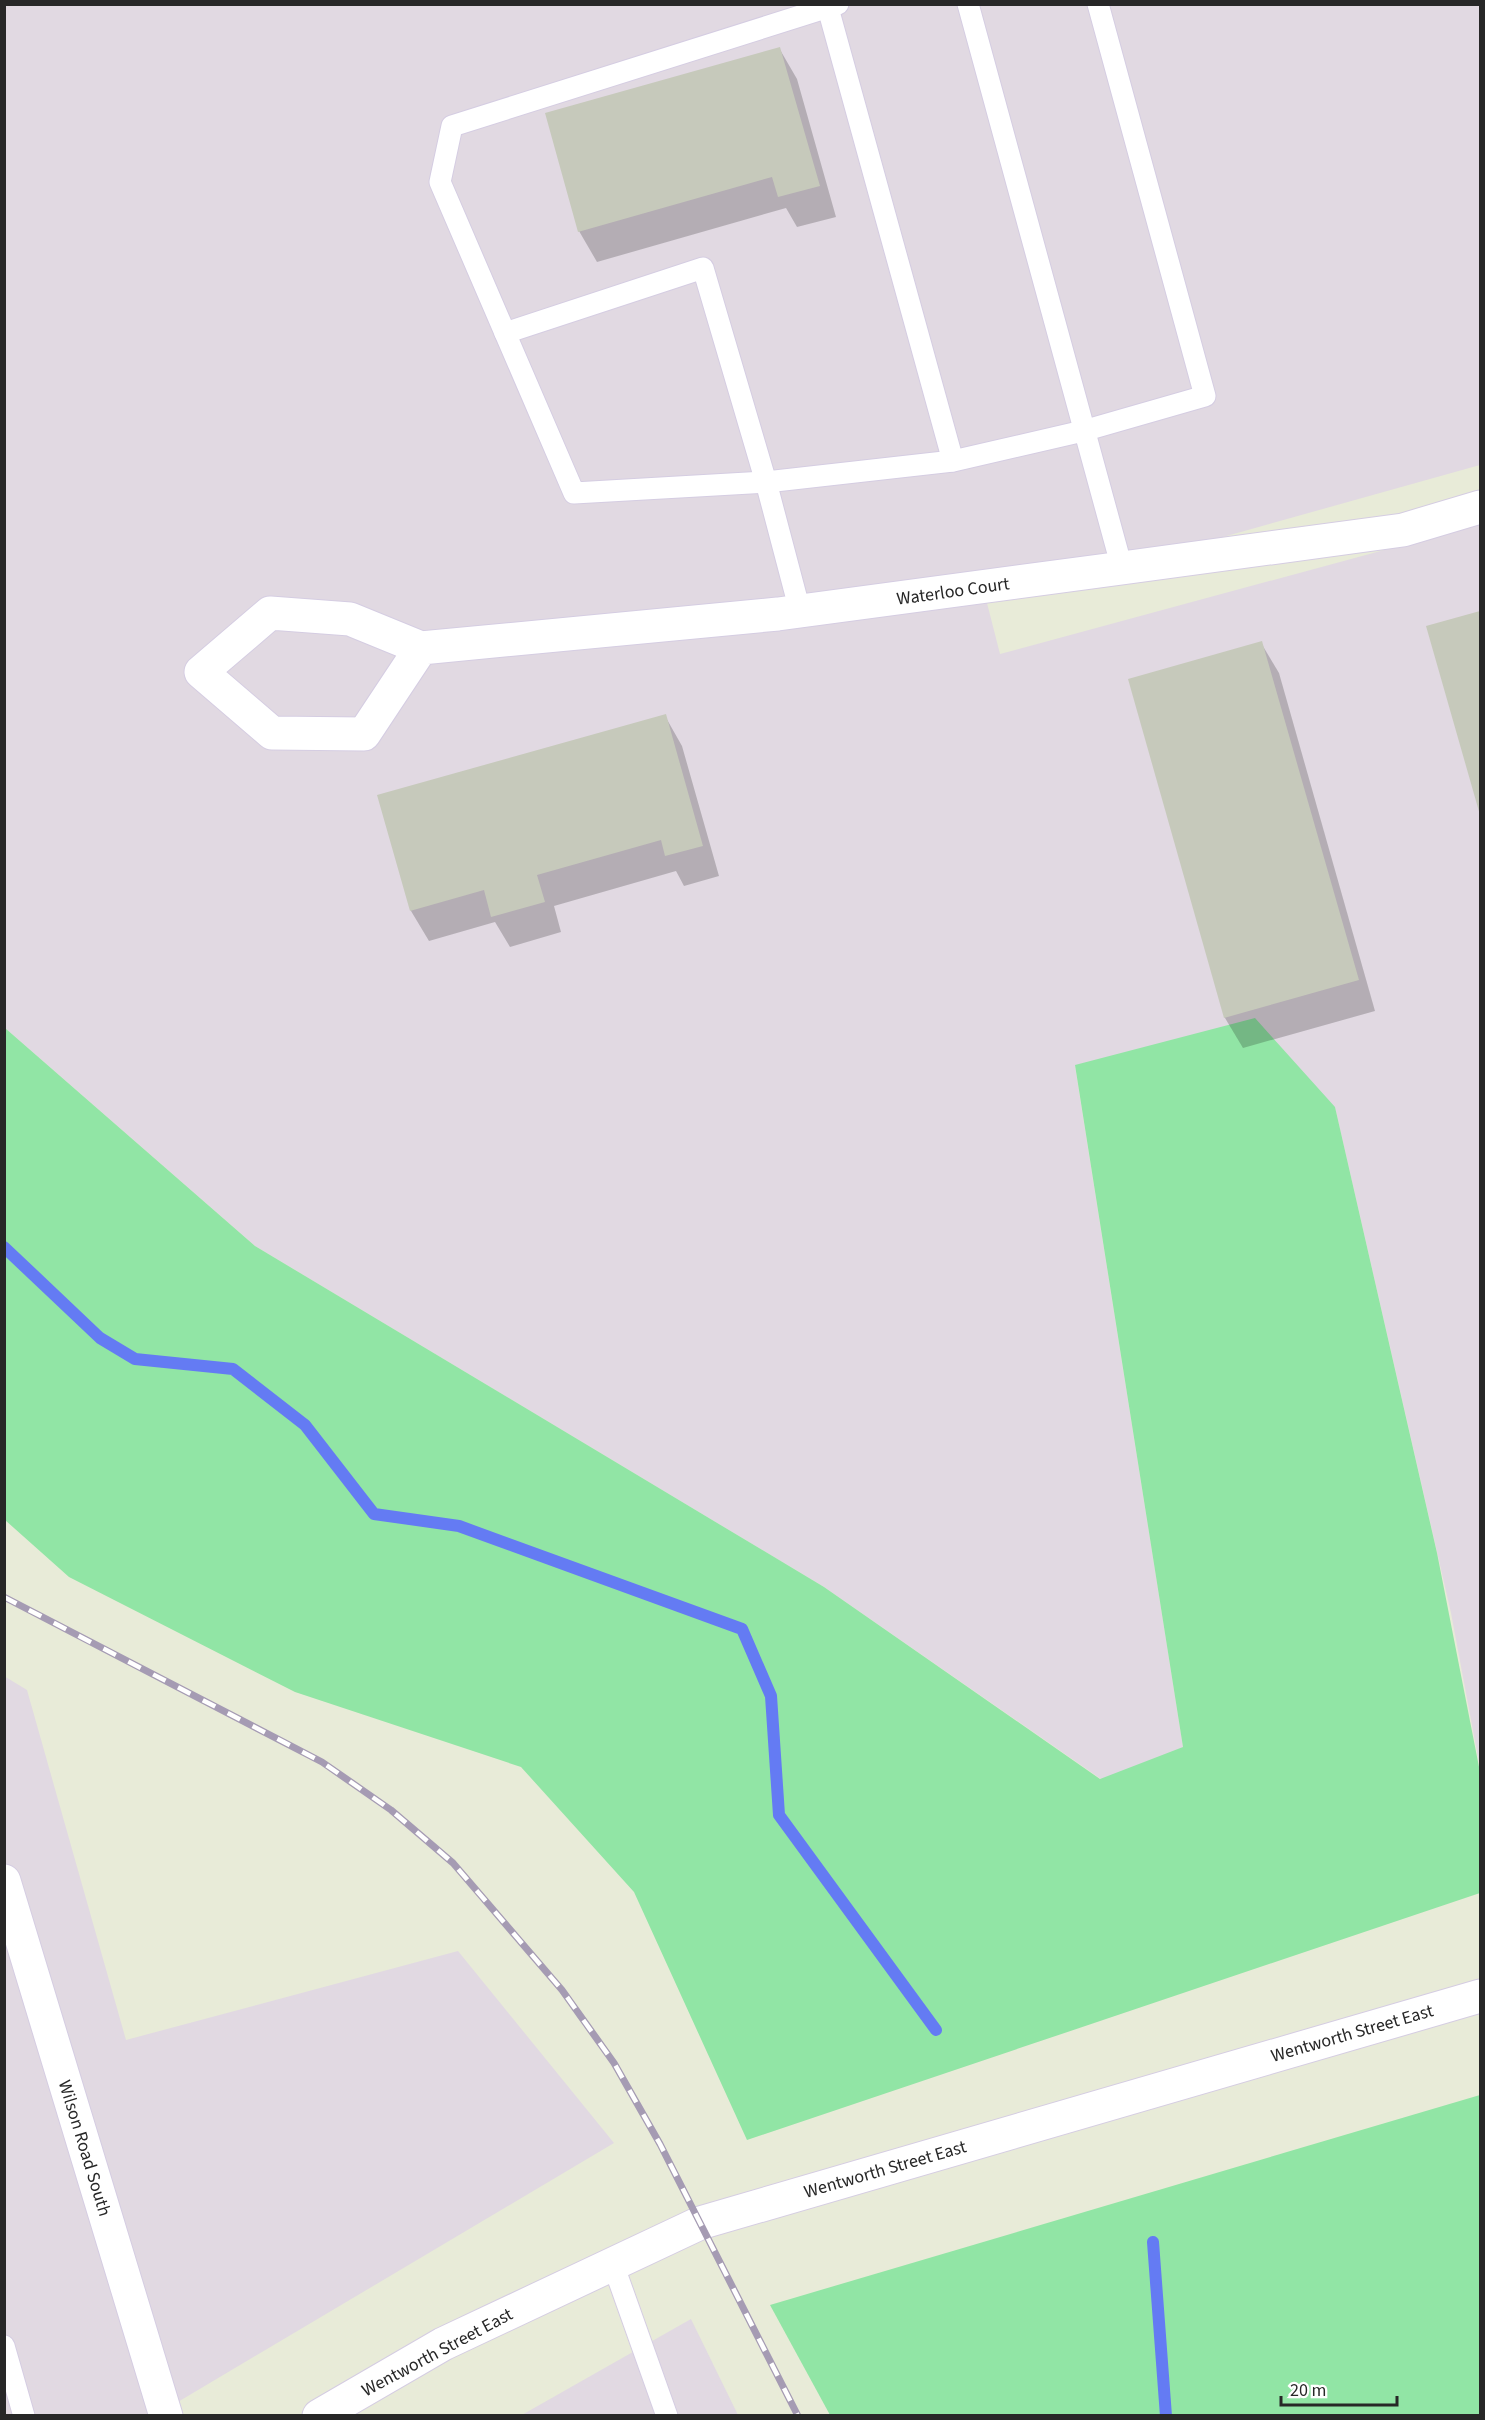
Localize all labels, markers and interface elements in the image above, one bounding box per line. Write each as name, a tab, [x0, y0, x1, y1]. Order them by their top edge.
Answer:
street label: Waterloo Court	[895, 571, 1011, 612]
street label: Wentworth Street East	[1268, 1998, 1436, 2069]
street label: Wilson Road South	[52, 2077, 117, 2219]
street label: Wentworth Street East	[801, 2134, 969, 2205]
street label: Wentworth Street East	[357, 2302, 517, 2403]
scale bar	[1281, 2369, 1396, 2407]
text: 20 m	[1290, 2378, 1326, 2403]

